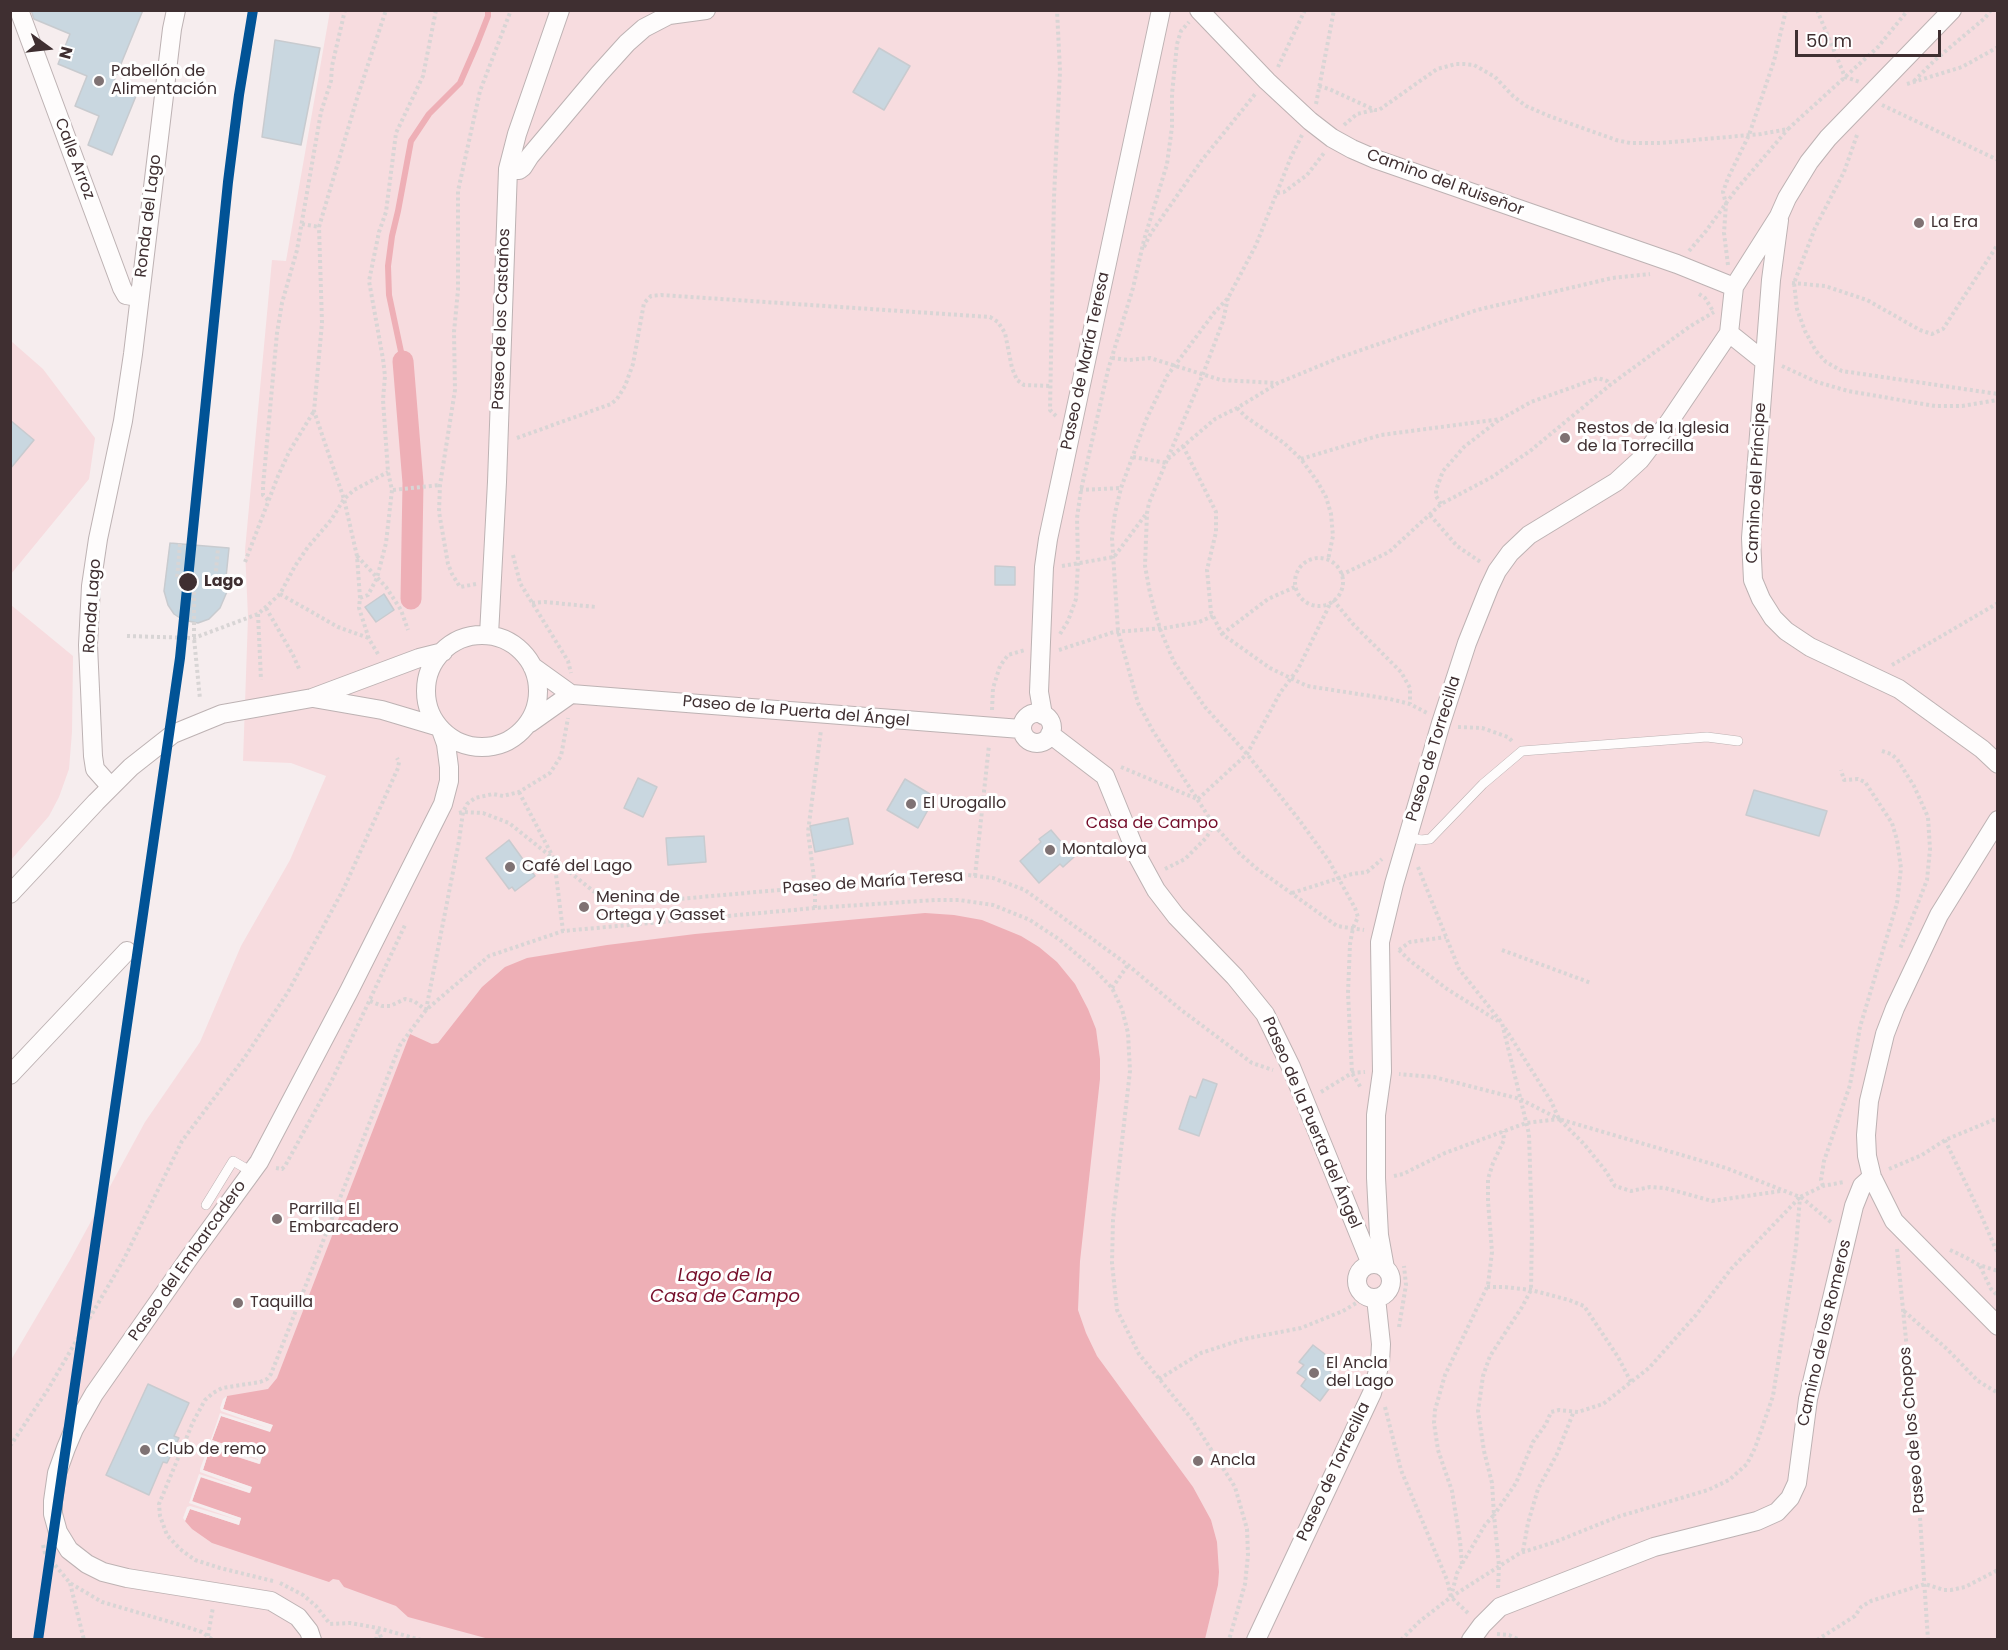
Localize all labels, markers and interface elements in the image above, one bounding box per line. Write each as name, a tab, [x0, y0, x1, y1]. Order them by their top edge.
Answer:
north arrow	[18, 18, 78, 78]
scale bar	[1798, 18, 1944, 56]
text: 50 m	[1806, 28, 1852, 53]
text: N	[53, 44, 79, 62]
place label: Pabellón de Alimentación	[111, 62, 217, 100]
marker: Pabellón de Alimentación	[92, 74, 106, 88]
street label: Calle Arroz	[50, 116, 98, 202]
street label: Camino del Ruiseñor	[1364, 146, 1526, 220]
street label: Ronda del Lago	[132, 153, 166, 279]
place label: La Era	[1931, 213, 1978, 233]
marker: La Era	[1912, 216, 1926, 230]
street label: Paseo de los Castaños	[489, 228, 515, 410]
street label: Paseo de María Teresa	[1058, 270, 1114, 452]
street label: Camino del Príncipe	[1743, 402, 1771, 564]
place label: Restos de la Iglesia de la Torrecilla	[1577, 419, 1729, 457]
marker: Restos de la Iglesia de la Torrecilla	[1558, 431, 1572, 445]
street label: Ronda Lago	[80, 558, 106, 654]
marker: Lago	[177, 571, 199, 593]
place label: Lago	[204, 572, 244, 592]
street label: Paseo de Torrecilla	[1403, 674, 1465, 824]
street label: Paseo de la Puerta del Ángel	[682, 693, 910, 731]
place label: El Urogallo	[923, 794, 1006, 814]
marker: El Urogallo	[904, 797, 918, 811]
park label: Casa de Campo	[1086, 814, 1218, 834]
place label: Montaloya	[1062, 840, 1147, 860]
marker: Montaloya	[1043, 843, 1057, 857]
place label: Café del Lago	[522, 857, 632, 877]
marker: Café del Lago	[503, 860, 517, 874]
street label: Paseo de María Teresa	[782, 867, 964, 899]
place label: Menina de Ortega y Gasset	[596, 888, 725, 926]
marker: Menina de Ortega y Gasset	[577, 900, 591, 914]
street label: Paseo de la Puerta del Ángel	[1258, 1014, 1364, 1232]
street label: Paseo del Embarcadero	[125, 1177, 251, 1345]
place label: Parrilla El Embarcadero	[289, 1200, 399, 1238]
marker: Parrilla El Embarcadero	[270, 1212, 284, 1226]
street label: Camino de los Romeros	[1794, 1238, 1856, 1428]
water label: Lago de la Casa de Campo	[650, 1265, 800, 1308]
place label: Taquilla	[250, 1293, 313, 1313]
marker: Taquilla	[231, 1296, 245, 1310]
street label: Paseo de los Chopos	[1896, 1346, 1930, 1514]
place label: El Ancla del Lago	[1326, 1354, 1394, 1392]
marker: El Ancla del Lago	[1307, 1366, 1321, 1380]
street label: Paseo de Torrecilla	[1293, 1400, 1375, 1544]
place label: Club de remo	[157, 1440, 266, 1460]
marker: Club de remo	[138, 1443, 152, 1457]
place label: Ancla	[1210, 1451, 1255, 1471]
marker: Ancla	[1191, 1454, 1205, 1468]

